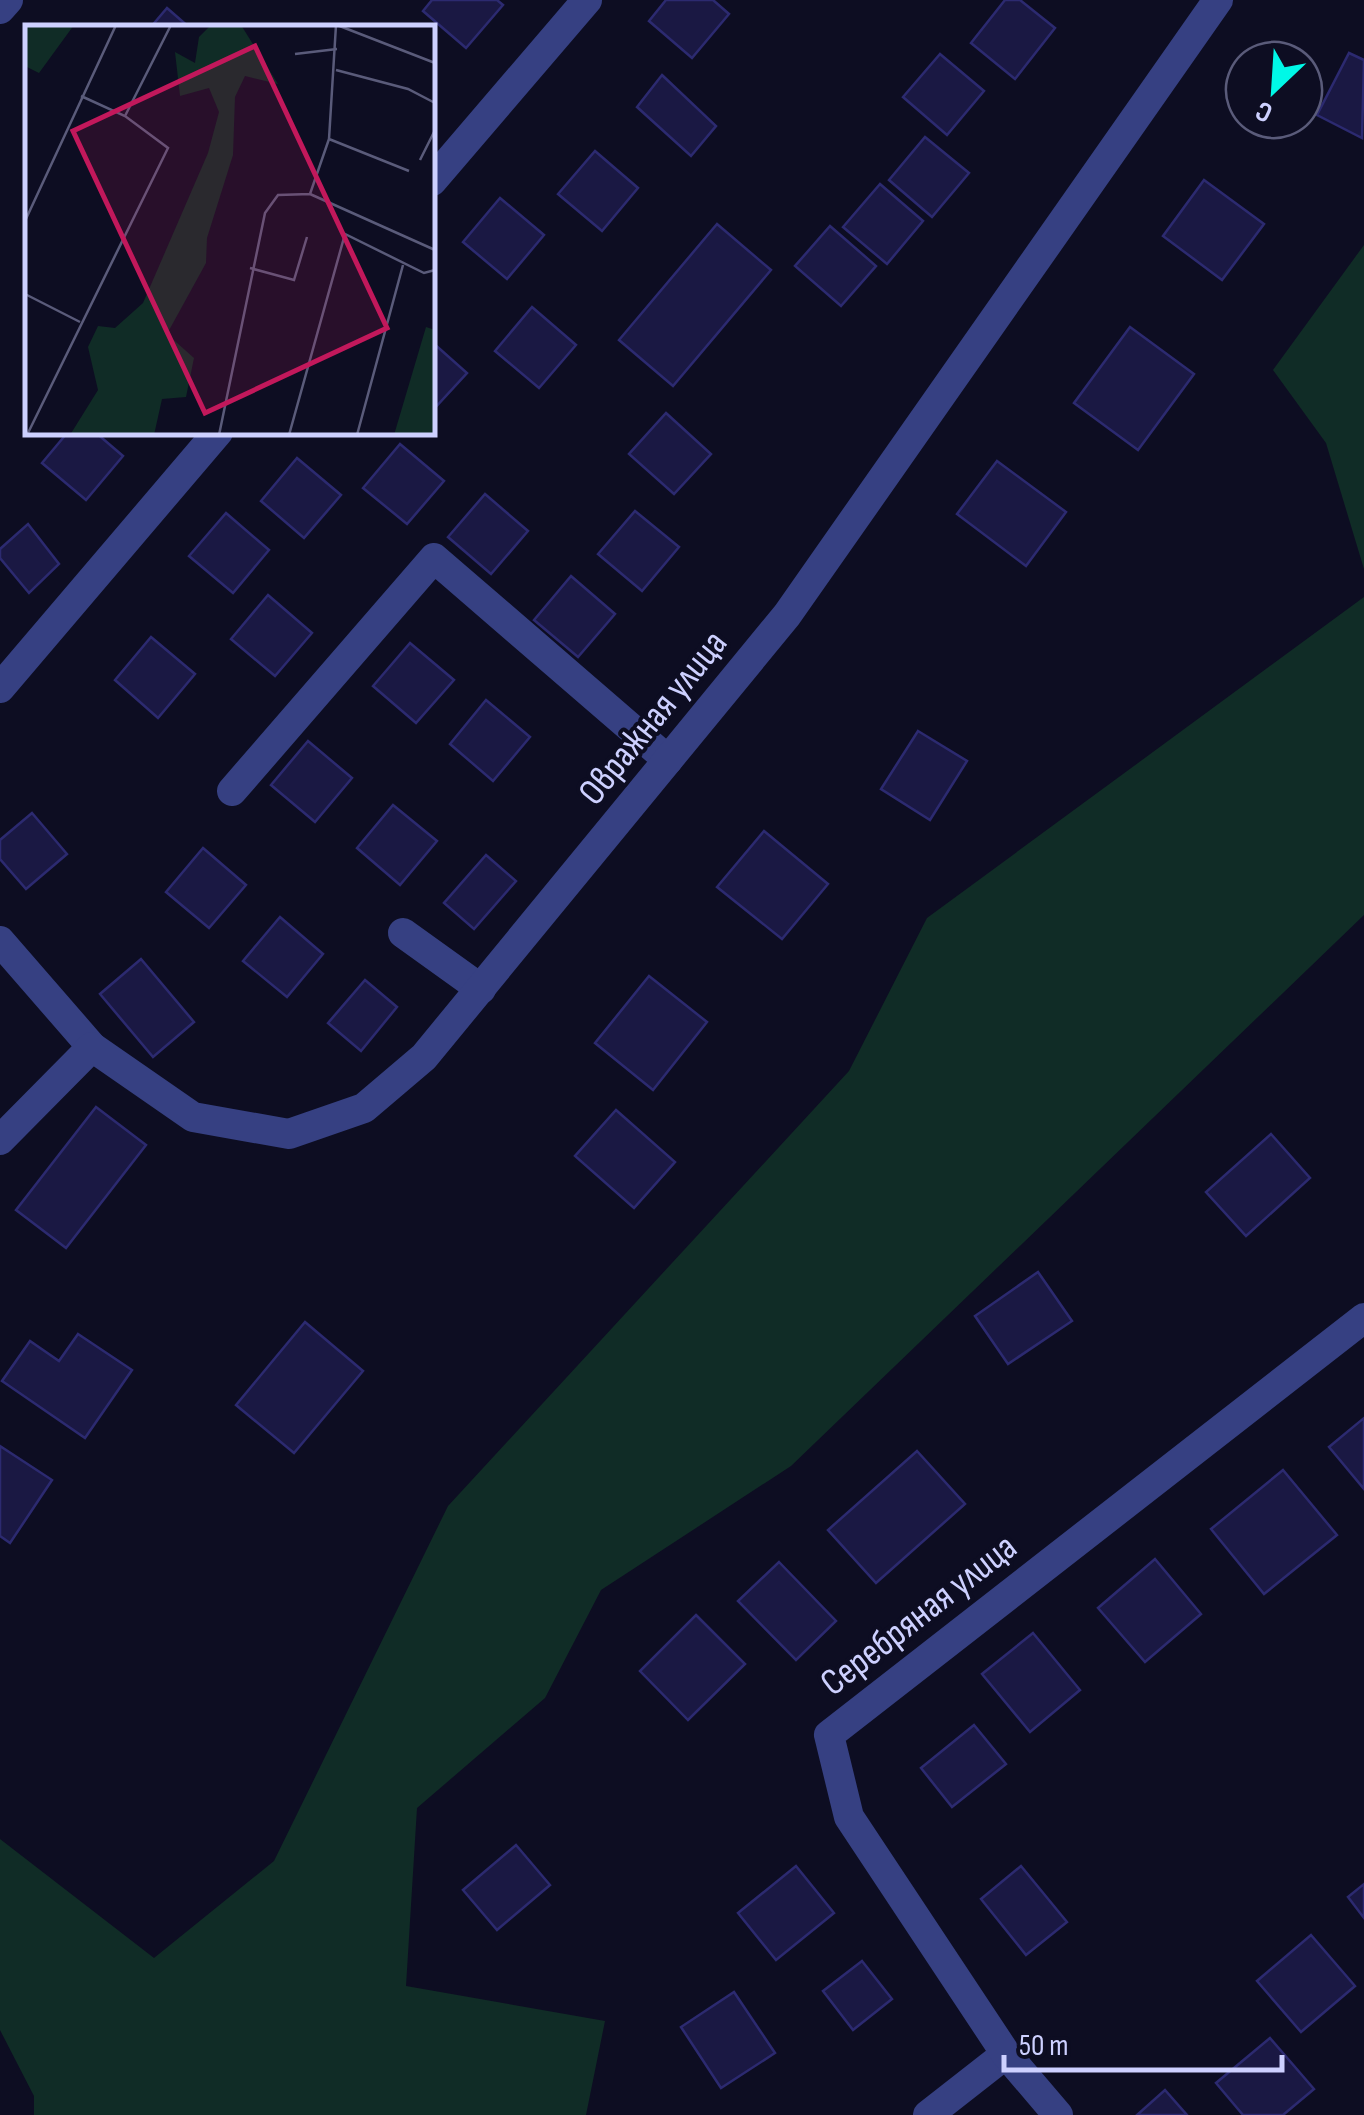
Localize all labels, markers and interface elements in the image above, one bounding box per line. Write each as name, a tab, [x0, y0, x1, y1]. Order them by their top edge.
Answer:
inset map	[25, 25, 435, 435]
north arrow	[1224, 40, 1324, 140]
text: С	[1251, 93, 1278, 129]
street label: Овражная улица	[569, 622, 737, 814]
street label: Серебряная улица	[812, 1525, 1026, 1706]
scale bar	[1004, 2010, 1282, 2072]
text: 50 m	[1019, 2028, 1068, 2064]

